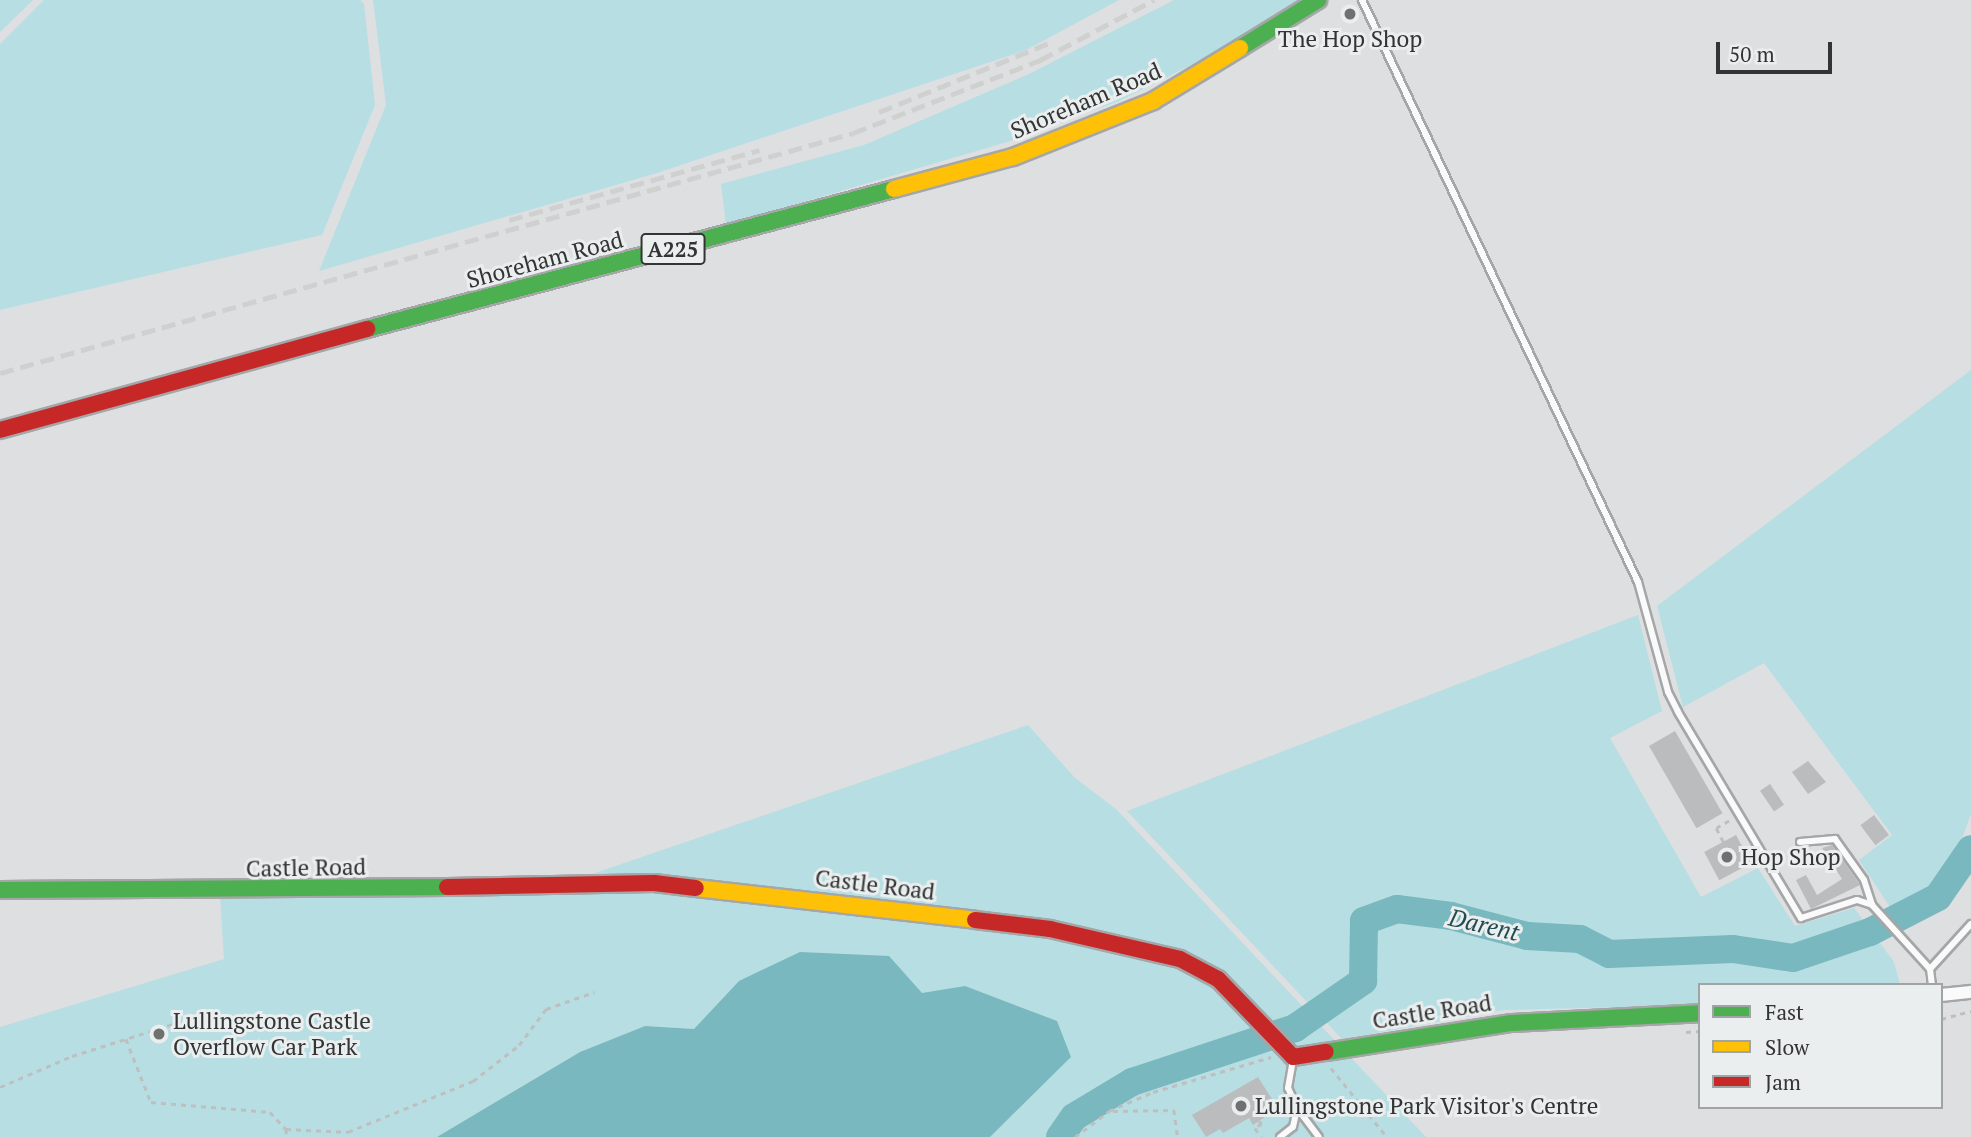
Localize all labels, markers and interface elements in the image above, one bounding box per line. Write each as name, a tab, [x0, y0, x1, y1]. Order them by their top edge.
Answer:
marker: The Hop Shop	[1342, 6, 1358, 22]
place label: The Hop Shop	[1278, 25, 1422, 53]
scale bar	[1719, 28, 1834, 72]
text: 50 m	[1729, 40, 1775, 68]
street label: Shoreham Road	[1007, 57, 1165, 145]
street label: Shoreham Road	[464, 226, 626, 294]
road number: A225	[640, 232, 706, 266]
place label: Hop Shop	[1741, 843, 1841, 871]
marker: Hop Shop	[1719, 849, 1735, 865]
street label: Castle Road	[246, 853, 366, 883]
street label: Castle Road	[814, 864, 936, 906]
water label: Darent	[1446, 903, 1522, 947]
legend	[1698, 983, 1943, 1109]
street label: Castle Road	[1370, 989, 1494, 1035]
text: Fast	[1765, 998, 1804, 1026]
place label: Lullingstone Castle Overflow Car Park	[173, 1007, 371, 1061]
marker: Lullingstone Castle Overflow Car Park	[151, 1026, 167, 1042]
text: Slow	[1765, 1033, 1809, 1061]
text: Jam	[1765, 1068, 1801, 1096]
place label: Lullingstone Park Visitor's Centre	[1255, 1092, 1599, 1120]
marker: Lullingstone Park Visitor's Centre	[1233, 1098, 1249, 1114]

